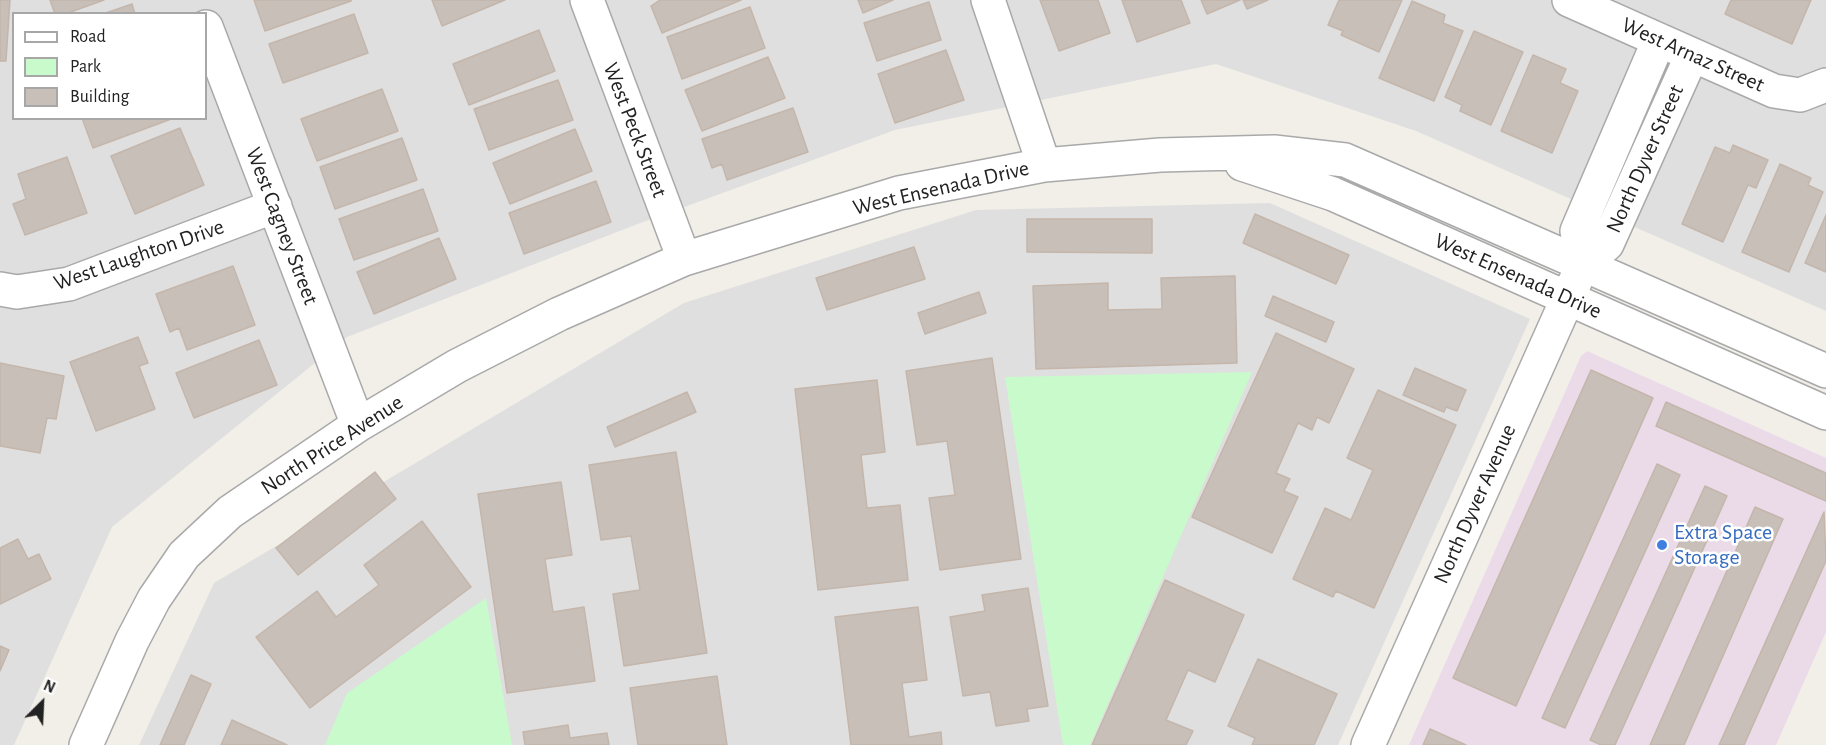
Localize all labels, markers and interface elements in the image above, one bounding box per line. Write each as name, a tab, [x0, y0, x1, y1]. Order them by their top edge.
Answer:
legend	[12, 12, 207, 120]
street label: West Arnaz Street	[1618, 12, 1768, 98]
text: Road	[70, 28, 106, 46]
text: Park	[70, 58, 101, 76]
street label: West Peck Street	[597, 59, 673, 201]
street label: North Dyver Street	[1600, 81, 1690, 237]
text: Building	[70, 88, 129, 106]
street label: West Cagney Street	[240, 144, 324, 308]
street label: West Ensenada Drive	[850, 155, 1032, 221]
street label: West Laughton Drive	[50, 213, 228, 297]
street label: West Ensenada Drive	[1430, 227, 1606, 325]
street label: North Price Avenue	[256, 389, 408, 501]
street label: North Dyver Avenue	[1428, 420, 1522, 588]
place label: Extra Space Storage	[1674, 519, 1772, 570]
marker: Extra Space Storage	[1655, 538, 1669, 552]
north arrow	[12, 673, 72, 733]
text: N	[41, 677, 58, 696]

